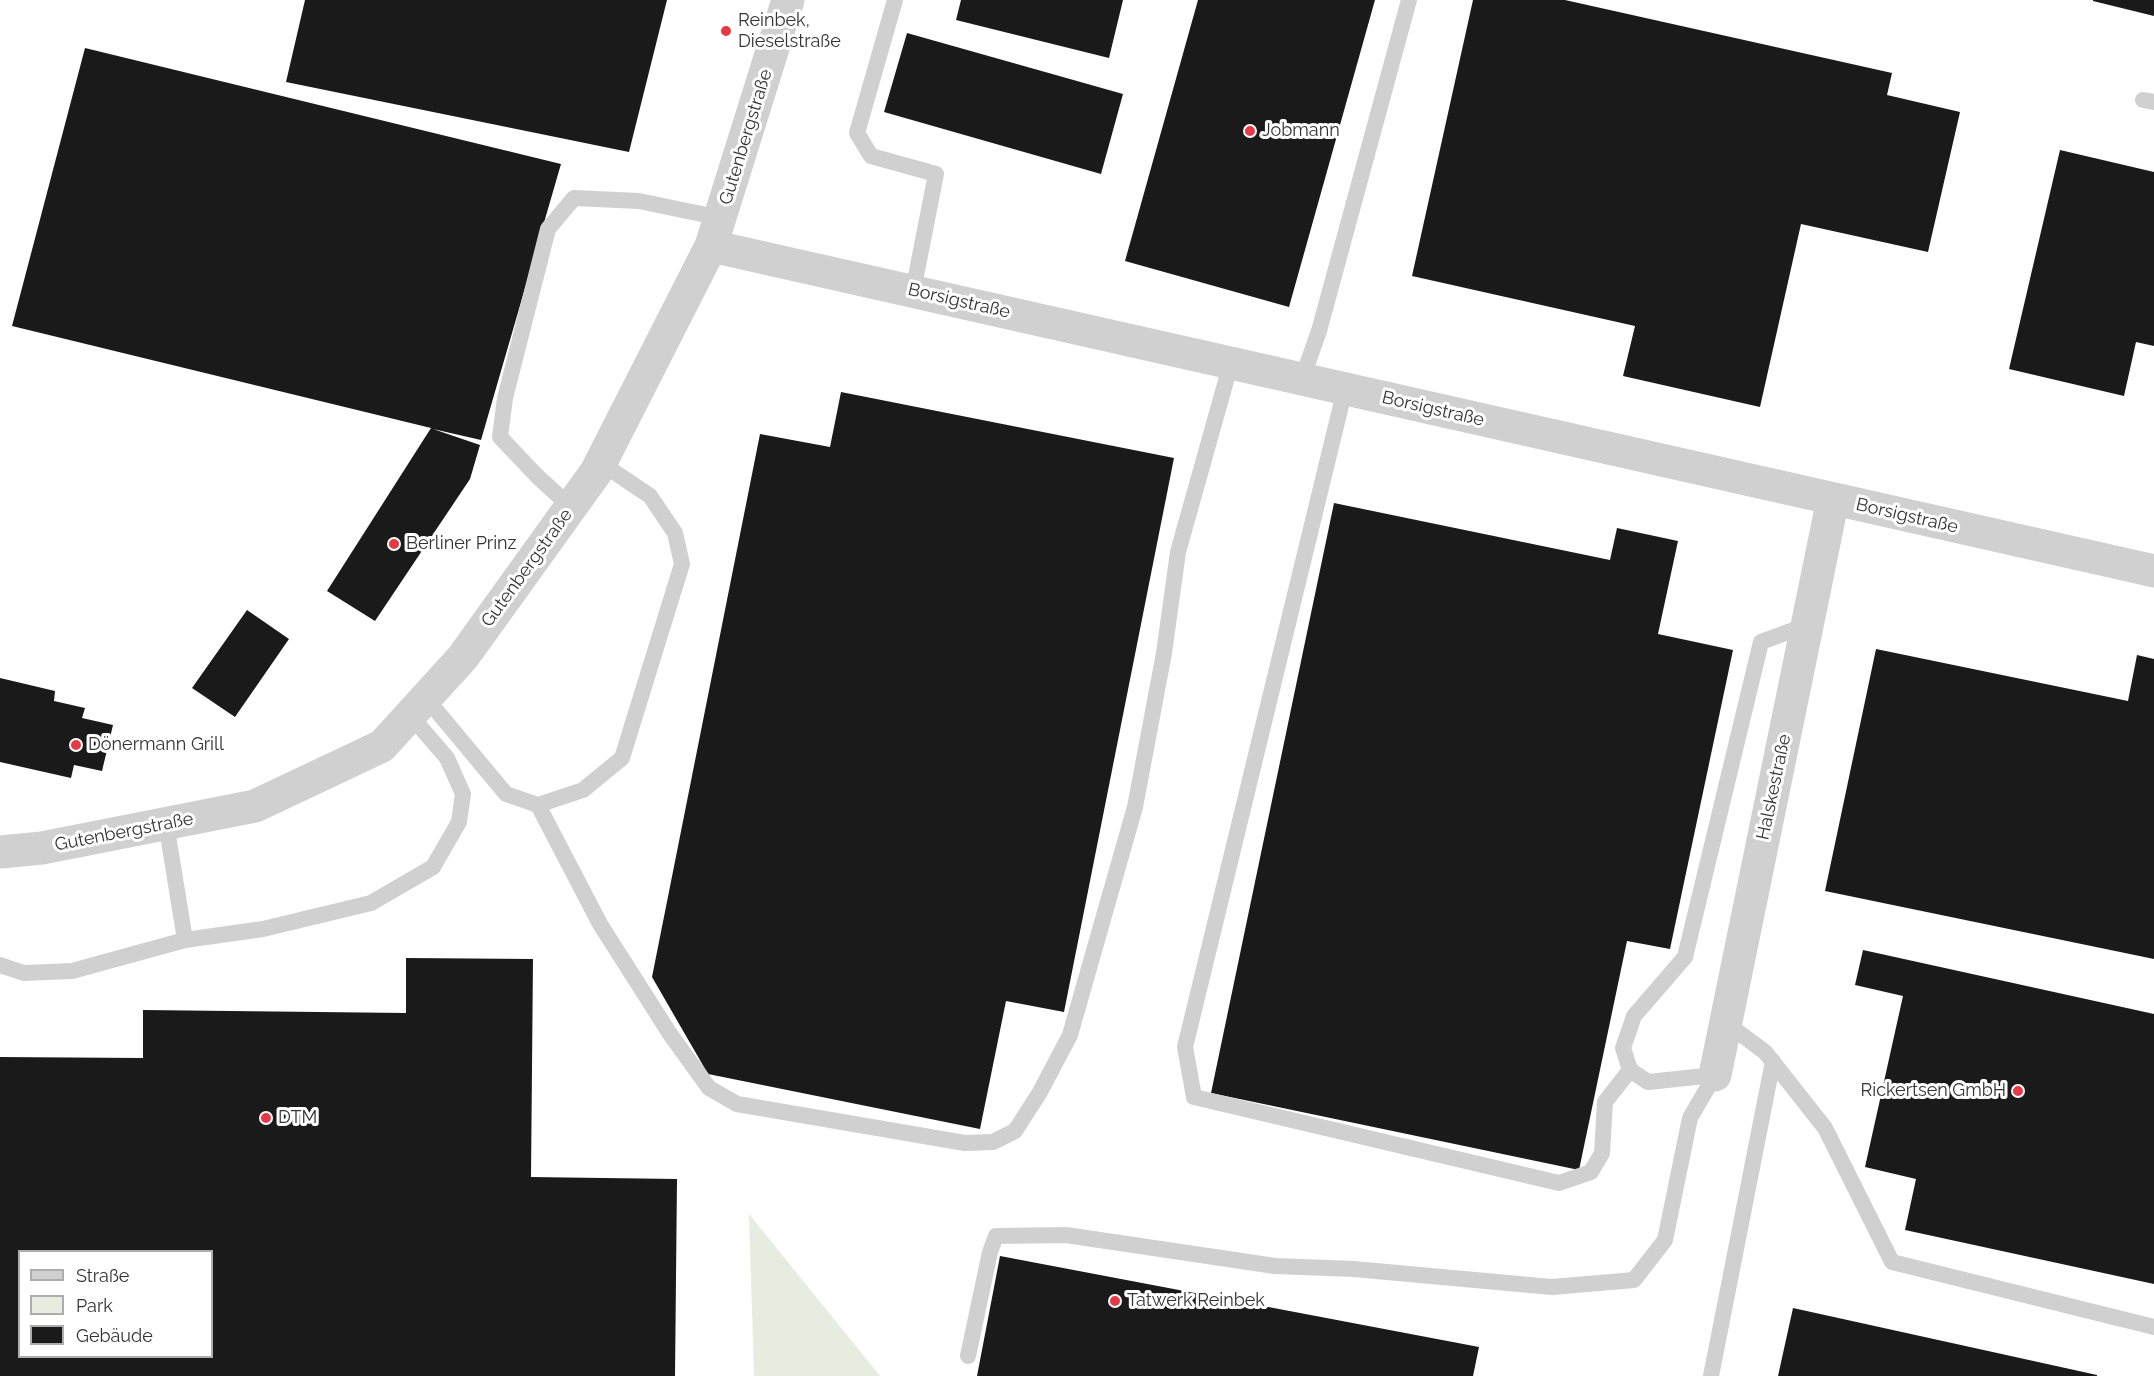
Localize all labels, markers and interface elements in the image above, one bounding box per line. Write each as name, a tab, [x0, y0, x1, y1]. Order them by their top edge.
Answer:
place label: Reinbek, Dieselstraße	[738, 10, 841, 52]
marker: Reinbek, Dieselstraße	[719, 24, 733, 38]
street label: Gutenbergstraße	[715, 67, 777, 207]
place label: Jobmann	[1262, 120, 1340, 142]
marker: Jobmann	[1243, 124, 1257, 138]
street label: Borsigstraße	[906, 279, 1012, 323]
street label: Borsigstraße	[1380, 387, 1486, 431]
street label: Borsigstraße	[1854, 494, 1960, 538]
street label: Gutenbergstraße	[477, 505, 577, 631]
place label: Berliner Prinz	[406, 533, 516, 555]
marker: Berliner Prinz	[387, 537, 401, 551]
street label: Halskestraße	[1752, 732, 1796, 842]
place label: Dönermann Grill	[88, 734, 224, 756]
marker: Dönermann Grill	[69, 738, 83, 752]
street label: Gutenbergstraße	[53, 808, 195, 856]
place label: Rickertsen GmbH	[1861, 1080, 2006, 1102]
marker: Rickertsen GmbH	[2011, 1084, 2025, 1098]
place label: DTM	[278, 1107, 317, 1129]
marker: DTM	[259, 1111, 273, 1125]
legend	[18, 1250, 213, 1358]
text: Straße	[76, 1265, 129, 1286]
place label: Tatwerk Reinbek	[1127, 1290, 1265, 1312]
marker: Tatwerk Reinbek	[1108, 1294, 1122, 1308]
text: Park	[76, 1295, 113, 1316]
text: Gebäude	[76, 1325, 153, 1346]

